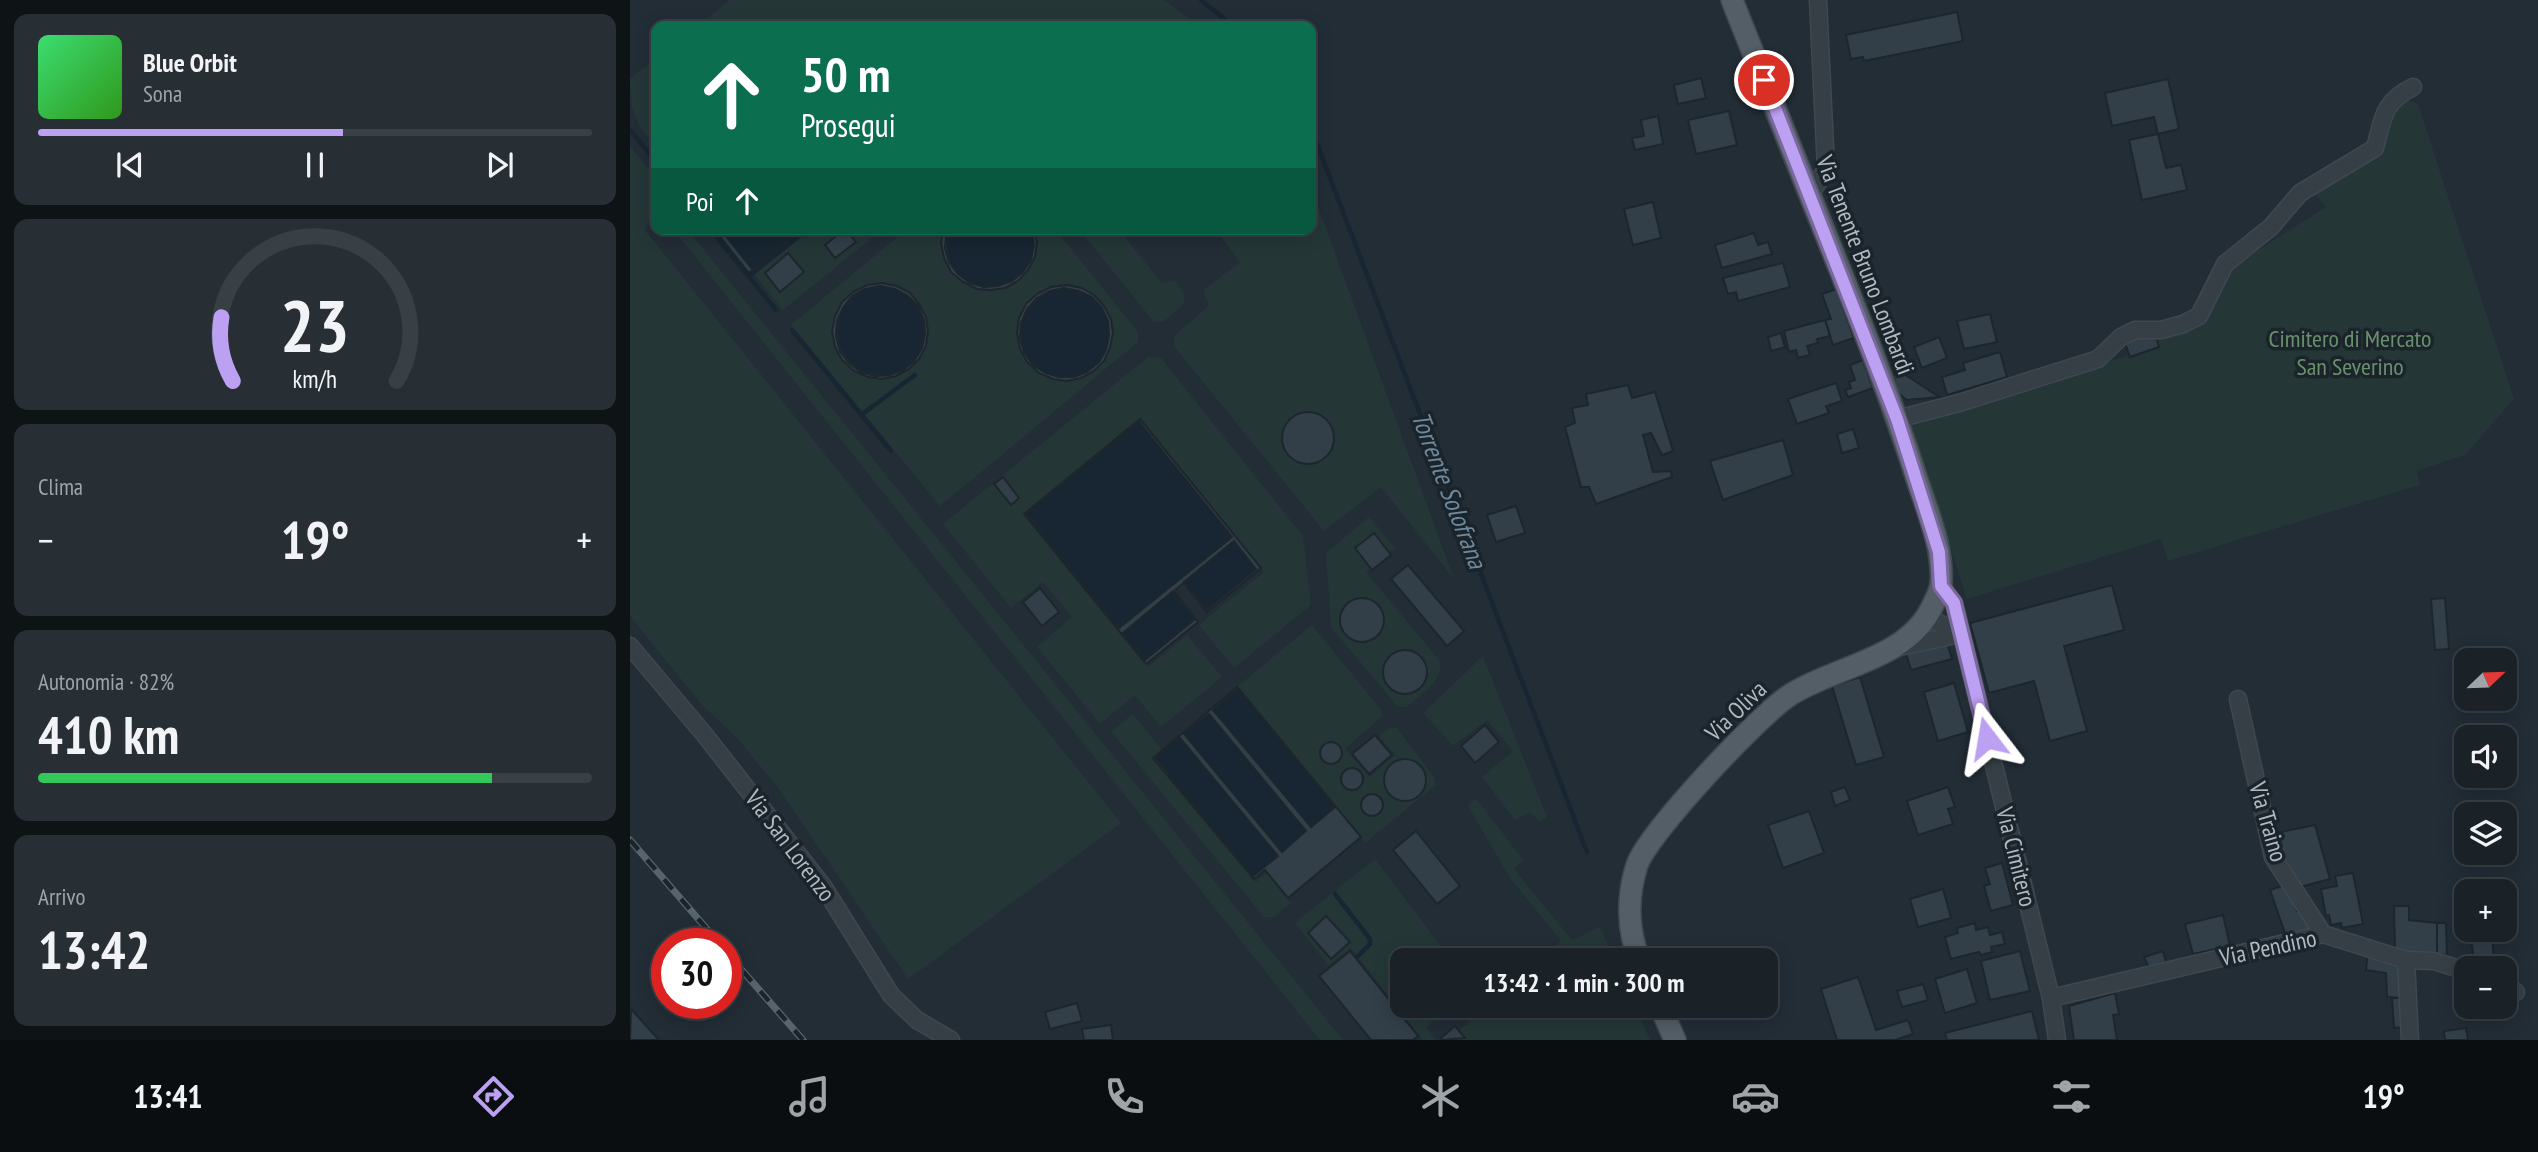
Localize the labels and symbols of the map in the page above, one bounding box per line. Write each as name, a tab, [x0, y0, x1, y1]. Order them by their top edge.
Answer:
pin	[1734, 50, 1794, 110]
street label: Via Tenente Bruno Lombardi	[1809, 150, 1922, 379]
park label: Cimitero di Mercato San Severino	[2269, 323, 2431, 382]
water label: Torrente Solofrana	[1404, 407, 1495, 574]
north arrow	[2454, 648, 2516, 710]
street label: Via Oliva	[1698, 674, 1773, 748]
position arrow	[1950, 701, 2024, 775]
street label: Via Traino	[2242, 778, 2295, 865]
street label: Via San Lorenzo	[738, 783, 842, 908]
street label: Via Cimitero	[1989, 803, 2044, 910]
street label: Via Pendino	[2216, 922, 2319, 973]
speed limit sign: 30	[651, 928, 742, 1019]

